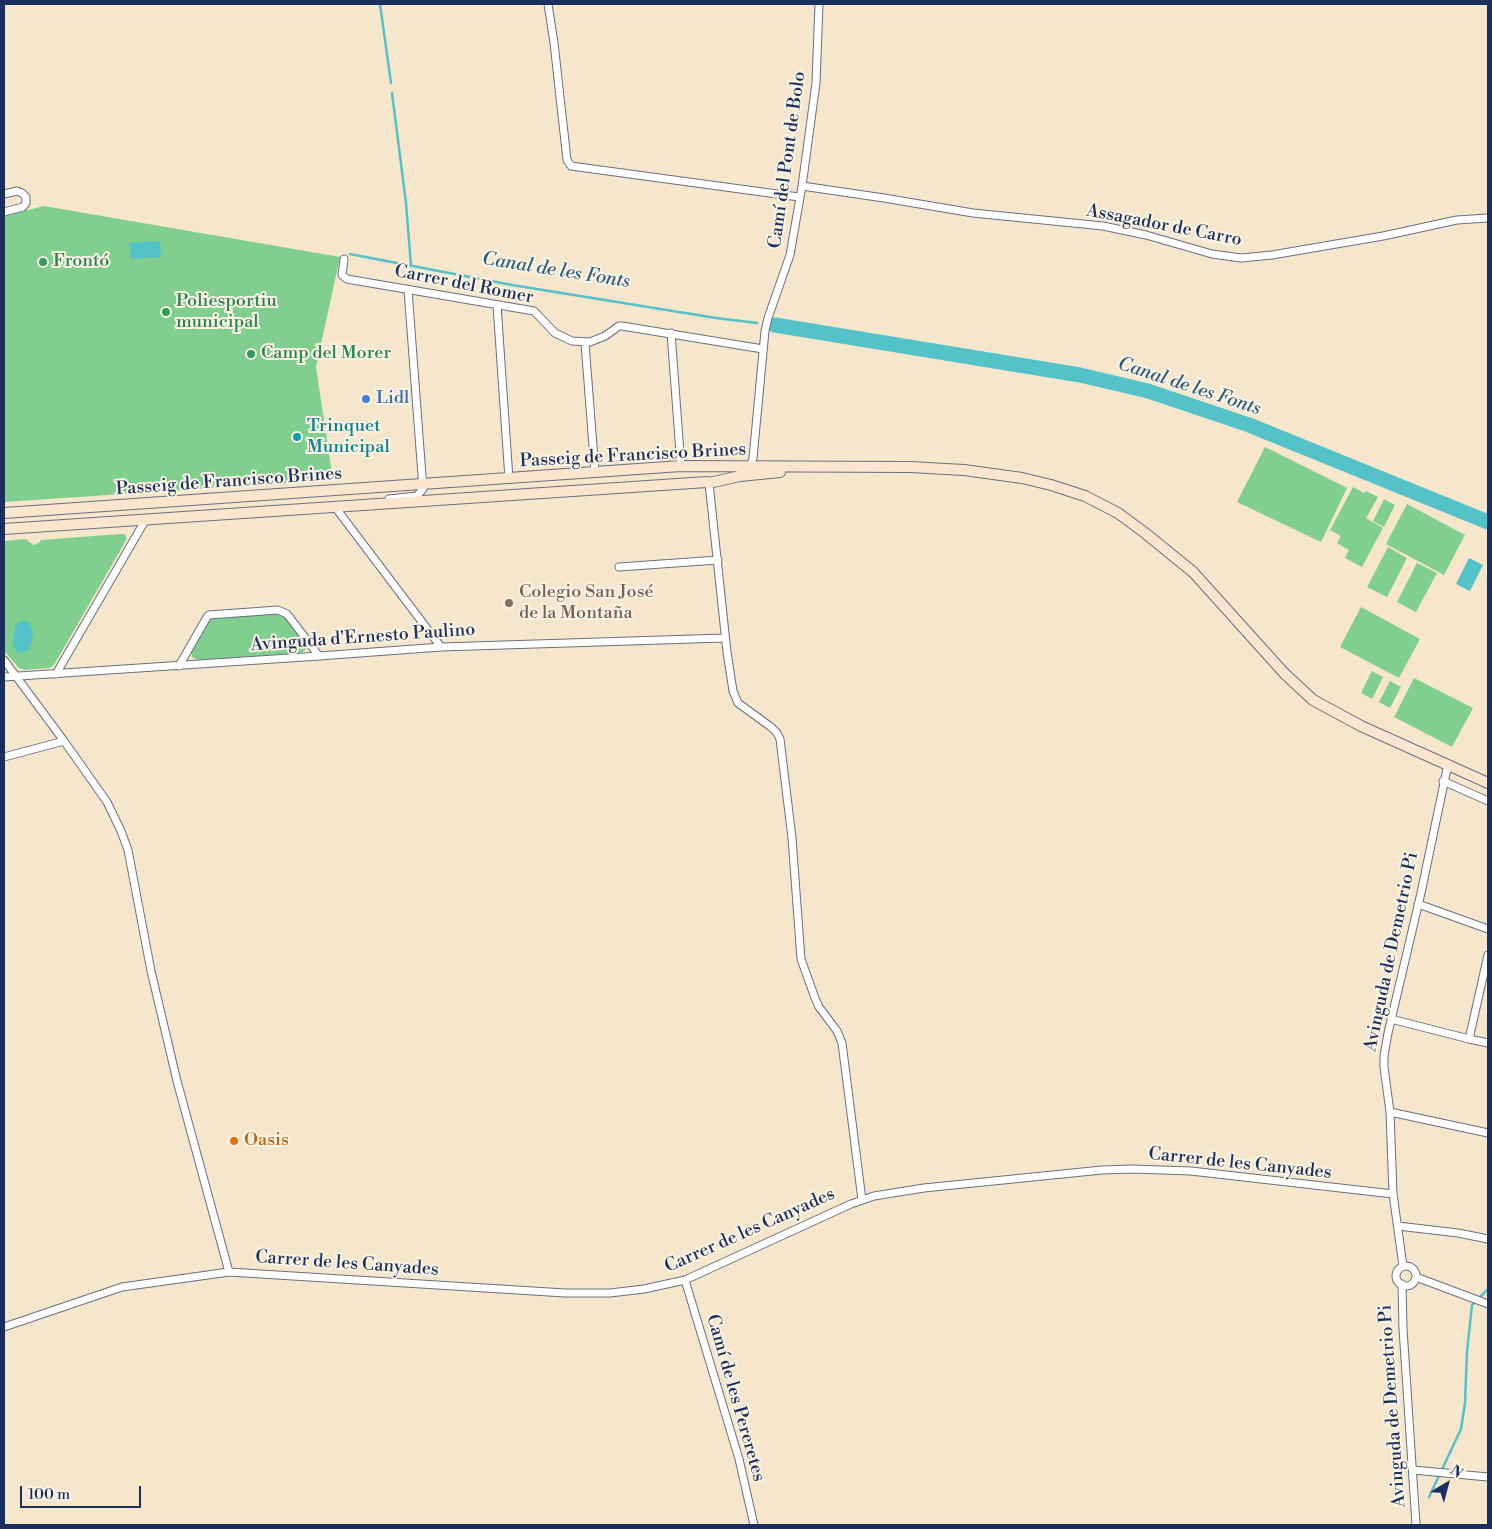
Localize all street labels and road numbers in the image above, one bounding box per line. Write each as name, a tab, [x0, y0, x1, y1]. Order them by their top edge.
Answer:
street label: Camí del Pont de Bolo	[765, 70, 811, 250]
street label: Assagador de Carro	[1084, 200, 1244, 252]
street label: Carrer del Romer	[393, 261, 535, 309]
street label: Passeig de Francisco Brines	[519, 439, 747, 473]
street label: Passeig de Francisco Brines	[115, 463, 343, 501]
street label: Avinguda d'Ernesto Paulino	[250, 619, 476, 657]
street label: Avinguda de Demetrio Pi	[1360, 850, 1424, 1054]
street label: Carrer de les Canyades	[1147, 1144, 1333, 1184]
street label: Carrer de les Canyades	[662, 1184, 838, 1278]
street label: Carrer de les Canyades	[255, 1247, 439, 1281]
street label: Avinguda de Demetrio Pi	[1375, 1304, 1411, 1508]
street label: Camí de les Pereretes	[701, 1312, 769, 1484]

